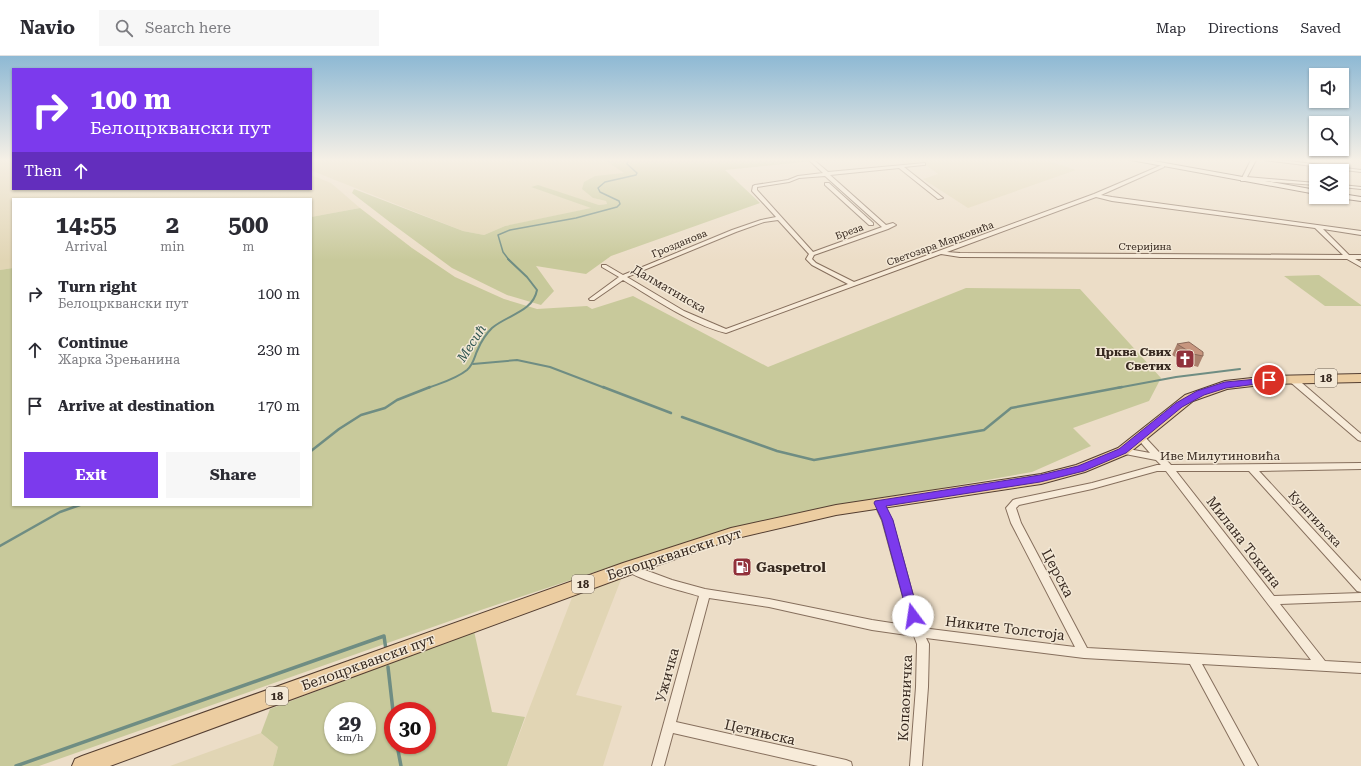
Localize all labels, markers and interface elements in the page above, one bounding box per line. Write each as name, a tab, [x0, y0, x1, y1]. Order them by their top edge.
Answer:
search box	[99, 10, 379, 46]
text: Navio	[20, 16, 75, 39]
icon: search	[113, 17, 135, 39]
text: Search here	[145, 19, 231, 37]
text: Map	[1156, 20, 1186, 36]
text: Directions	[1208, 20, 1278, 36]
text: Saved	[1300, 20, 1341, 36]
map controls	[1309, 68, 1349, 204]
button: sound	[1309, 68, 1349, 108]
text: 100 m	[90, 83, 171, 116]
icon: right	[24, 84, 76, 136]
button: search	[1309, 116, 1349, 156]
text: Белоцрквански пут	[90, 117, 271, 138]
icon: ahead	[70, 160, 92, 182]
text: Then	[24, 162, 62, 180]
button: layers	[1309, 164, 1349, 204]
text: 14:55	[56, 211, 117, 239]
text: 2	[166, 211, 179, 239]
text: 500	[228, 211, 269, 239]
street label: Светозара Марковића	[885, 219, 996, 268]
street label: Бреза	[834, 221, 865, 242]
street label: Грозданова	[650, 227, 709, 260]
text: Arrival	[65, 239, 107, 254]
text: min	[160, 239, 185, 254]
text: m	[242, 239, 254, 254]
street label: Стеријина	[1118, 241, 1172, 252]
street label: Далматинска	[630, 262, 709, 316]
text: Turn right	[58, 278, 137, 296]
icon: right	[24, 283, 46, 305]
text: 100 m	[257, 285, 300, 303]
text: Белоцрквански пут	[58, 296, 189, 311]
water label: Месић	[453, 322, 489, 366]
text: Continue	[58, 334, 128, 352]
icon: ahead	[24, 339, 46, 361]
text: 230 m	[257, 341, 300, 359]
place label: Црква Свих Светих	[1096, 345, 1171, 373]
church icon: Црква Свих Светих	[1174, 348, 1196, 370]
text: Жарка Зрењанина	[58, 352, 180, 367]
pin	[1252, 363, 1286, 397]
icon: arrive	[1258, 369, 1280, 391]
road number: 18	[1315, 369, 1337, 387]
icon: arrive	[24, 395, 46, 417]
text: Arrive at destination	[58, 397, 214, 415]
text: 170 m	[257, 397, 300, 415]
street label: Иве Милутиновића	[1160, 449, 1281, 463]
button: Exit	[24, 452, 158, 498]
button: Share	[166, 452, 300, 498]
street label: Куштиљска	[1286, 488, 1345, 550]
street label: Милана Токина	[1203, 493, 1285, 591]
street label: Белоцрквански пут	[605, 525, 743, 583]
street label: Церска	[1039, 546, 1077, 600]
fuel station icon: Gaspetrol	[731, 556, 753, 578]
place label: Gaspetrol	[756, 559, 826, 575]
road number: 18	[572, 575, 594, 593]
position arrow	[892, 595, 934, 637]
street label: Никите Толстоја	[944, 613, 1066, 643]
street label: Белоцрквански пут	[299, 630, 437, 694]
street label: Ужичка	[652, 646, 682, 704]
street label: Копаоничка	[895, 654, 915, 742]
road number: 18	[266, 687, 288, 705]
speed limit sign: 30	[384, 702, 436, 754]
text: 29	[339, 711, 361, 735]
street label: Цетињска	[723, 716, 797, 748]
text: km/h	[337, 732, 363, 743]

